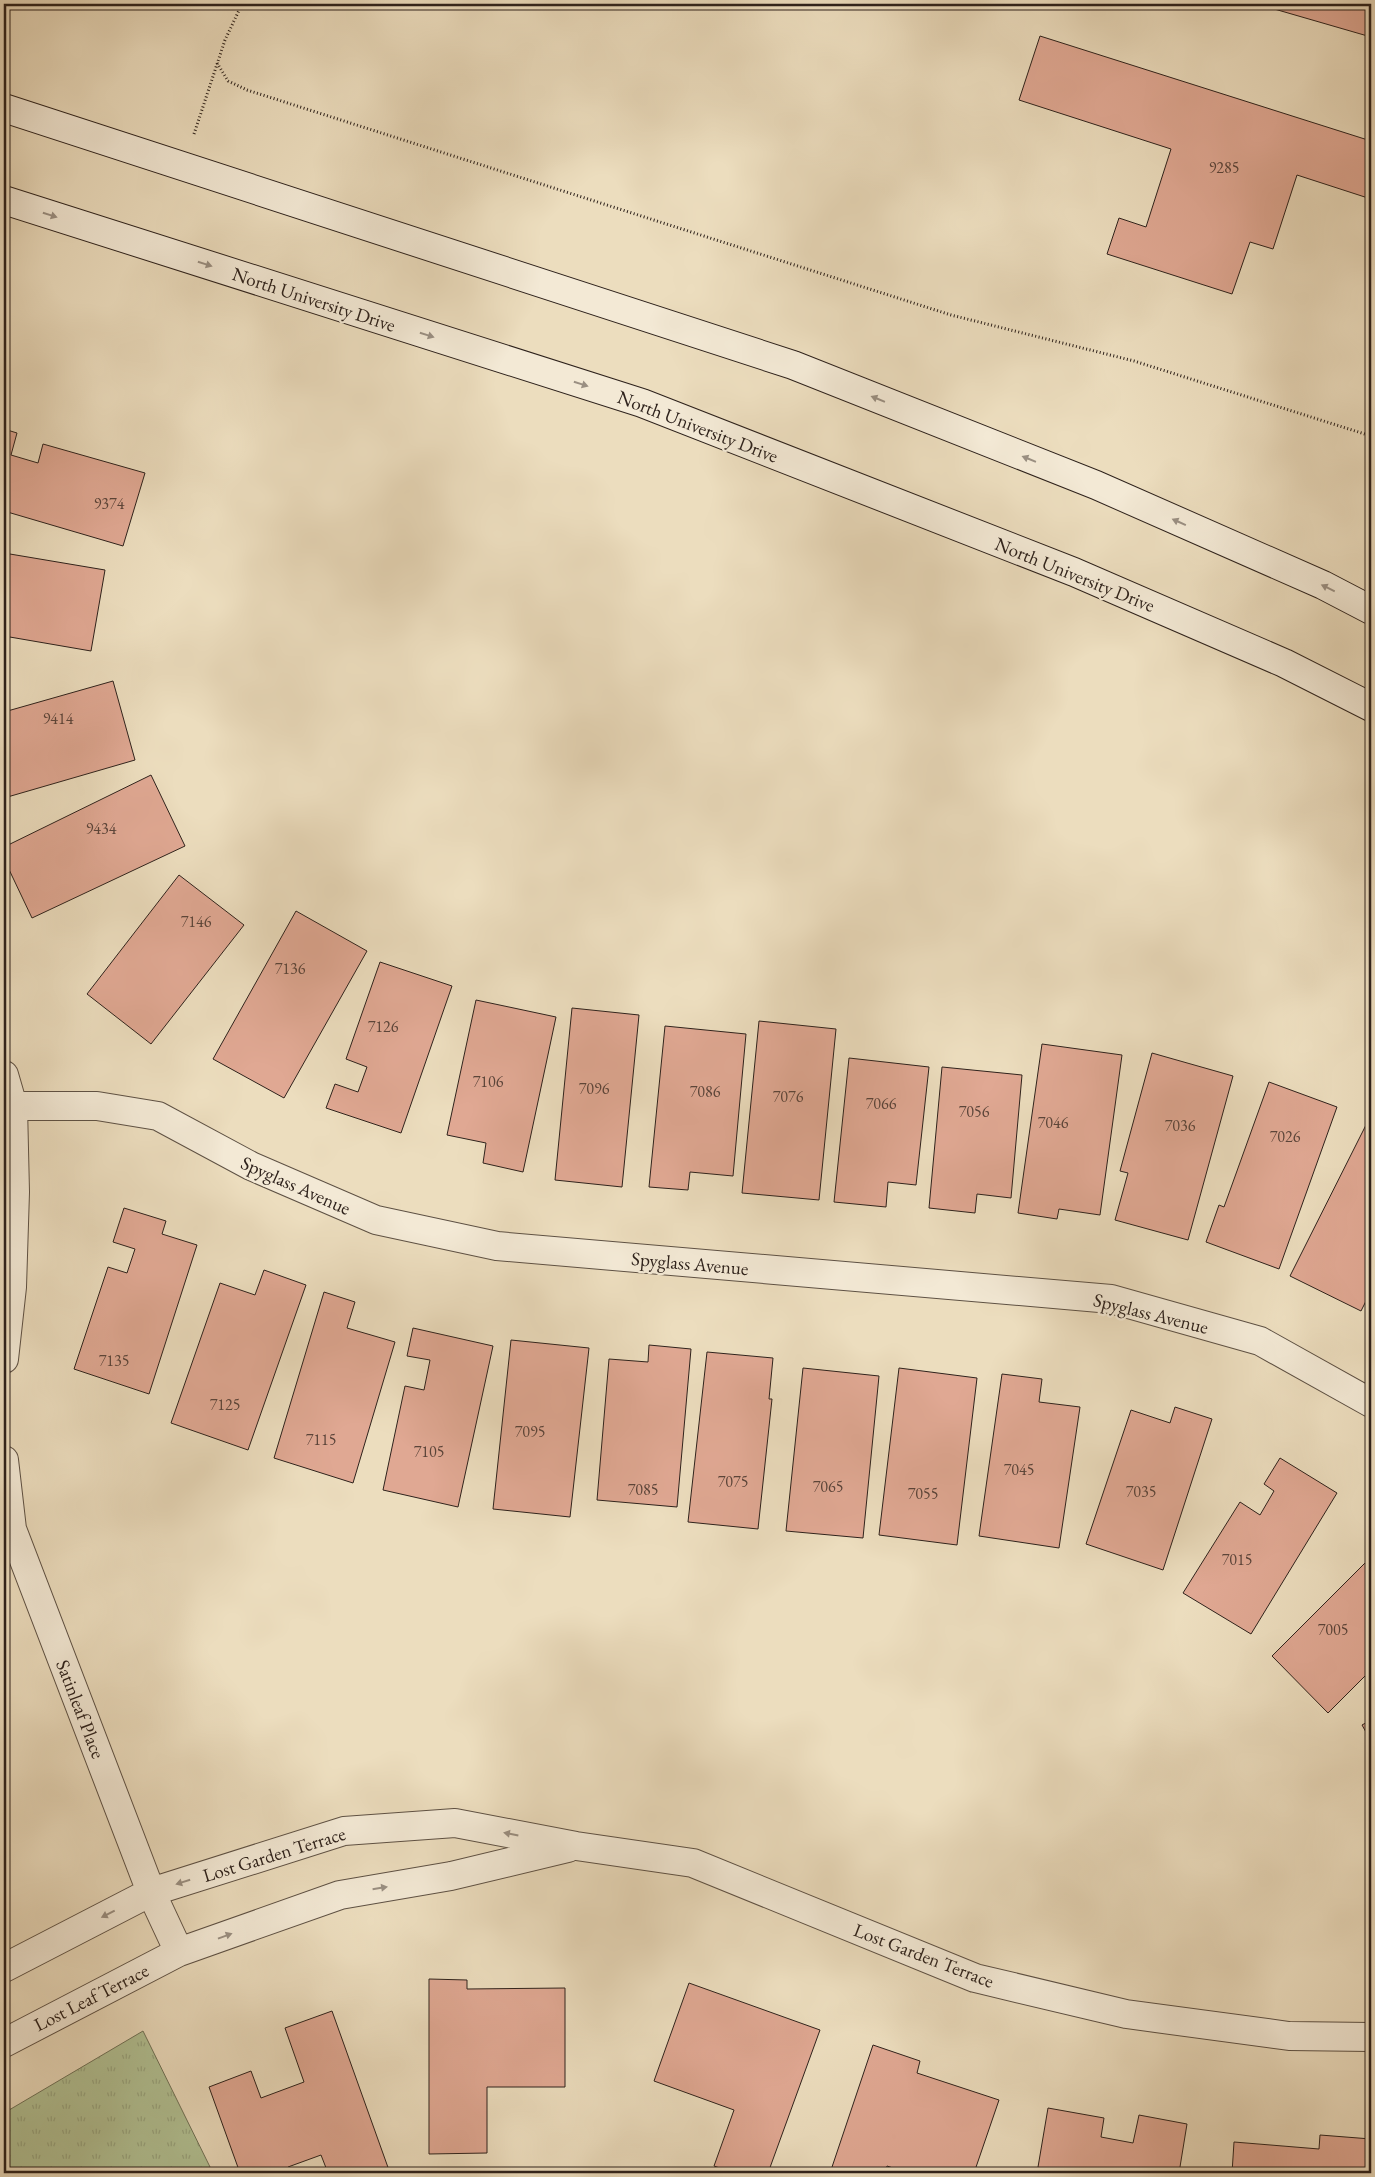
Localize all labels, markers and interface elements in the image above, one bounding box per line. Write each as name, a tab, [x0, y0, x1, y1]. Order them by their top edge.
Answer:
house number: 9285	[1209, 157, 1239, 178]
one-way arrow	[43, 211, 58, 219]
one-way arrow	[198, 260, 213, 268]
street label: North University Drive	[229, 261, 399, 338]
one-way arrow	[419, 331, 434, 339]
one-way arrow	[574, 381, 589, 388]
street label: North University Drive	[614, 384, 782, 469]
one-way arrow	[870, 395, 885, 403]
one-way arrow	[1022, 455, 1037, 462]
house number: 9374	[94, 493, 125, 514]
one-way arrow	[1172, 517, 1186, 525]
street label: North University Drive	[991, 531, 1158, 618]
one-way arrow	[1321, 583, 1335, 591]
house number: 9414	[43, 708, 74, 729]
house number: 9434	[86, 818, 117, 839]
house number: 7146	[181, 911, 212, 932]
house number: 7136	[275, 958, 306, 979]
house number: 7126	[368, 1016, 399, 1037]
house number: 7106	[473, 1071, 504, 1092]
house number: 7096	[579, 1078, 610, 1099]
house number: 7086	[690, 1081, 721, 1102]
house number: 7076	[773, 1086, 804, 1107]
house number: 7066	[866, 1093, 897, 1114]
house number: 7056	[959, 1101, 990, 1122]
house number: 7046	[1038, 1112, 1069, 1133]
house number: 7036	[1165, 1115, 1196, 1136]
house number: 7026	[1270, 1126, 1301, 1147]
street label: Spyglass Avenue	[237, 1150, 355, 1221]
street label: Spyglass Avenue	[630, 1246, 750, 1281]
street label: Spyglass Avenue	[1091, 1287, 1211, 1340]
house number: 7135	[99, 1350, 129, 1371]
house number: 7125	[210, 1394, 240, 1415]
house number: 7095	[515, 1421, 545, 1442]
house number: 7115	[306, 1429, 336, 1450]
house number: 7105	[414, 1441, 444, 1462]
house number: 7045	[1004, 1459, 1034, 1480]
house number: 7075	[718, 1471, 748, 1492]
house number: 7065	[813, 1476, 843, 1497]
house number: 7085	[628, 1479, 658, 1500]
house number: 7035	[1126, 1481, 1156, 1502]
house number: 7055	[908, 1483, 938, 1504]
house number: 7015	[1222, 1549, 1252, 1570]
house number: 7005	[1318, 1619, 1348, 1640]
street label: Satinleaf Place	[50, 1656, 111, 1762]
street label: Lost Garden Terrace	[200, 1821, 349, 1888]
one-way arrow	[503, 1829, 519, 1837]
one-way arrow	[175, 1878, 190, 1886]
one-way arrow	[372, 1884, 388, 1892]
one-way arrow	[101, 1910, 115, 1918]
street label: Lost Garden Terrace	[850, 1917, 997, 1994]
one-way arrow	[218, 1932, 233, 1940]
street label: Lost Leaf Terrace	[30, 1958, 153, 2037]

